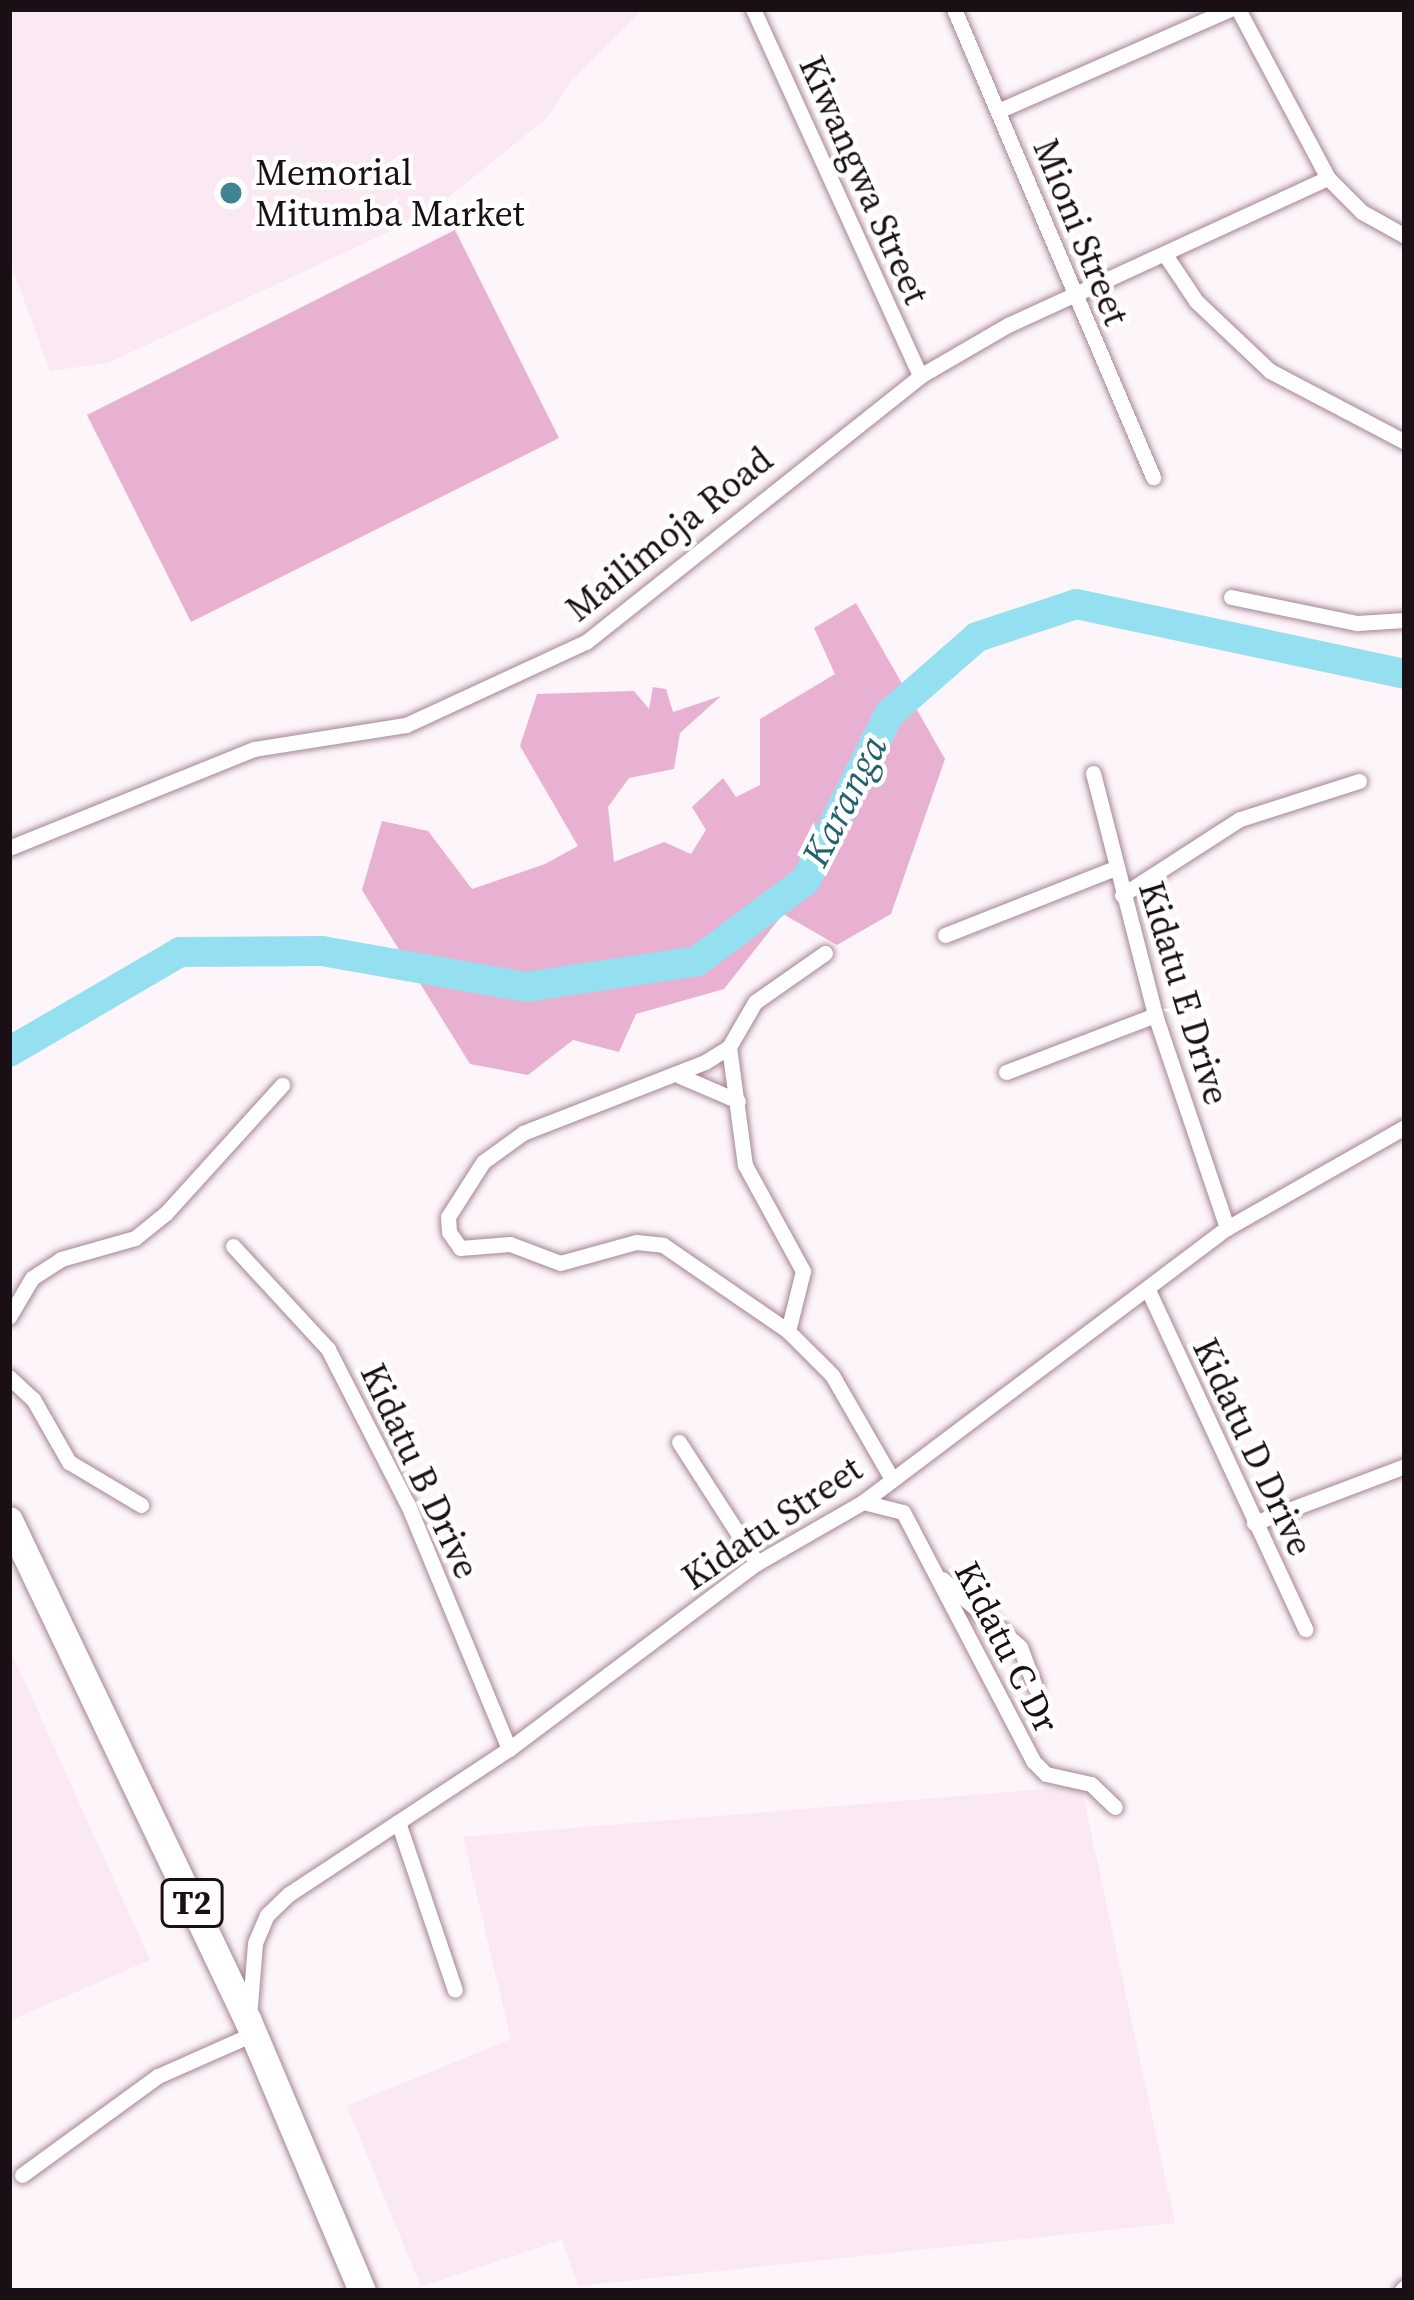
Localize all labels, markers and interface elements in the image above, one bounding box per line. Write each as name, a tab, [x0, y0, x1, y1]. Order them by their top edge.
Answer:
street label: Kiwangwa Street	[790, 49, 938, 311]
street label: Mioni Street	[1024, 133, 1138, 331]
place label: Memorial Mitumba Market	[255, 150, 525, 235]
marker: Memorial Mitumba Market	[218, 180, 244, 206]
street label: Mailimoja Road	[557, 438, 781, 630]
water label: Karanga	[792, 728, 898, 874]
street label: Kidatu E Drive	[1130, 876, 1238, 1110]
street label: Kidatu D Drive	[1184, 1331, 1322, 1563]
street label: Kidatu B Drive	[351, 1357, 489, 1585]
street label: Kidatu Street	[674, 1447, 870, 1599]
street label: Kidatu C Dr	[946, 1554, 1068, 1740]
road number: T2	[159, 1876, 225, 1930]

